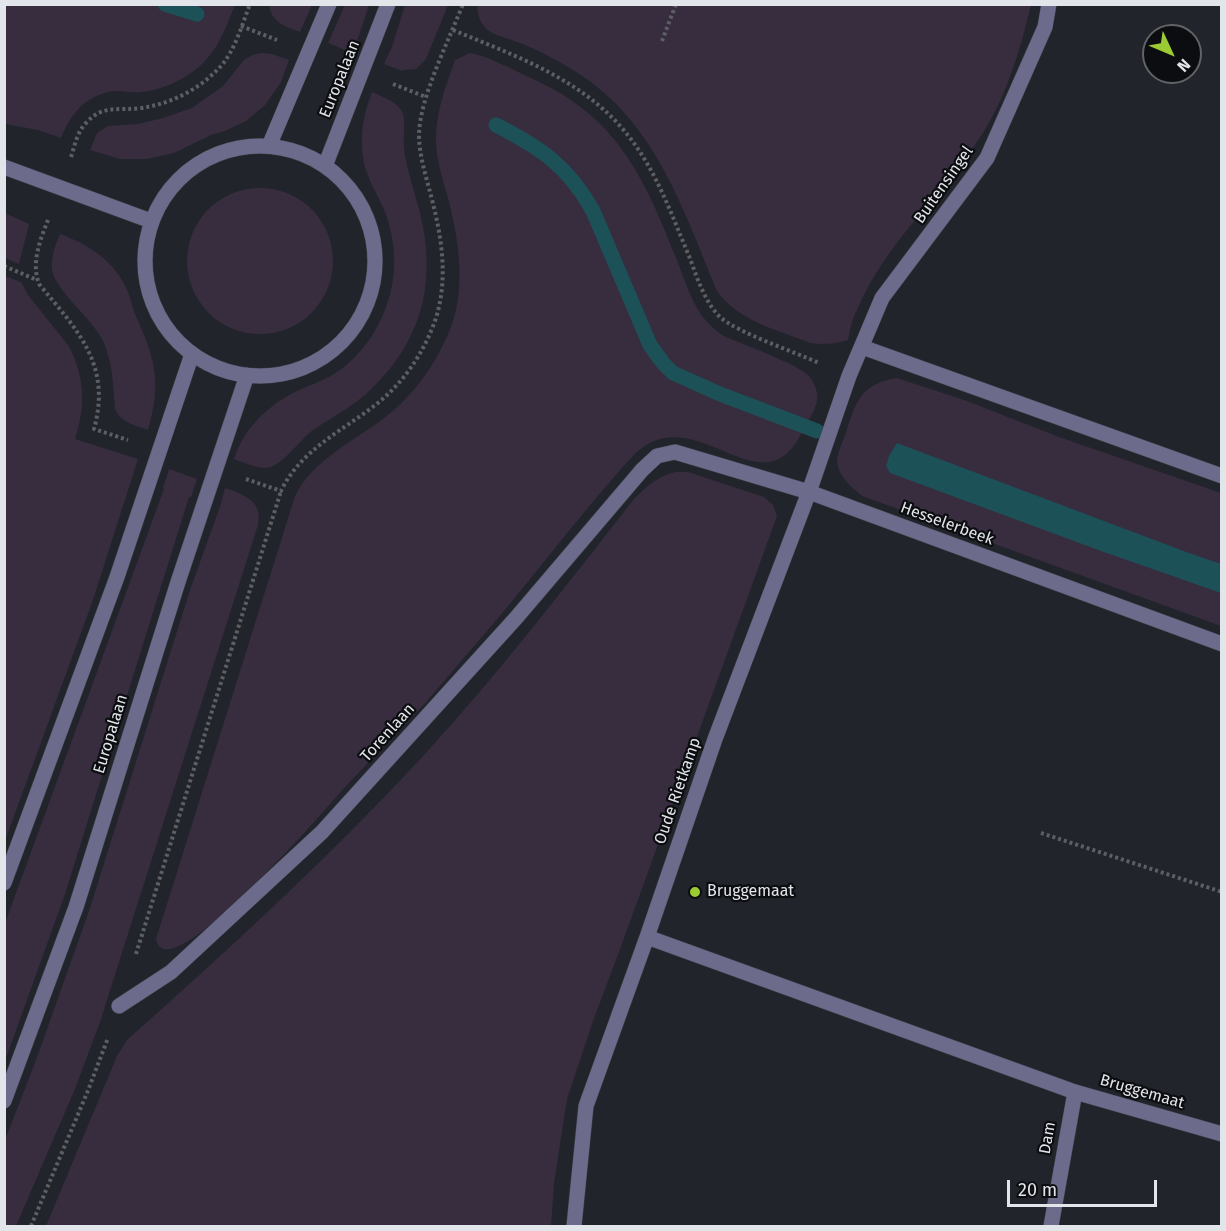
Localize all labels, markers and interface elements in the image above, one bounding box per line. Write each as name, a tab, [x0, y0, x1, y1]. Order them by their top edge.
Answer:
north arrow	[1142, 24, 1202, 84]
street label: Europalaan	[316, 37, 364, 121]
text: N	[1173, 55, 1194, 76]
street label: Buitensingel	[910, 143, 978, 227]
street label: Hesselerbeek	[898, 498, 996, 550]
street label: Europalaan	[90, 692, 132, 776]
street label: Torenlaan	[357, 700, 419, 766]
street label: Oude Rietkamp	[651, 735, 705, 847]
place label: Bruggemaat	[707, 882, 794, 902]
marker: Bruggemaat	[688, 885, 702, 899]
street label: Bruggemaat	[1097, 1071, 1187, 1113]
street label: Dam	[1036, 1120, 1060, 1156]
scale bar	[1010, 1168, 1160, 1206]
text: 20 m	[1018, 1179, 1057, 1201]

